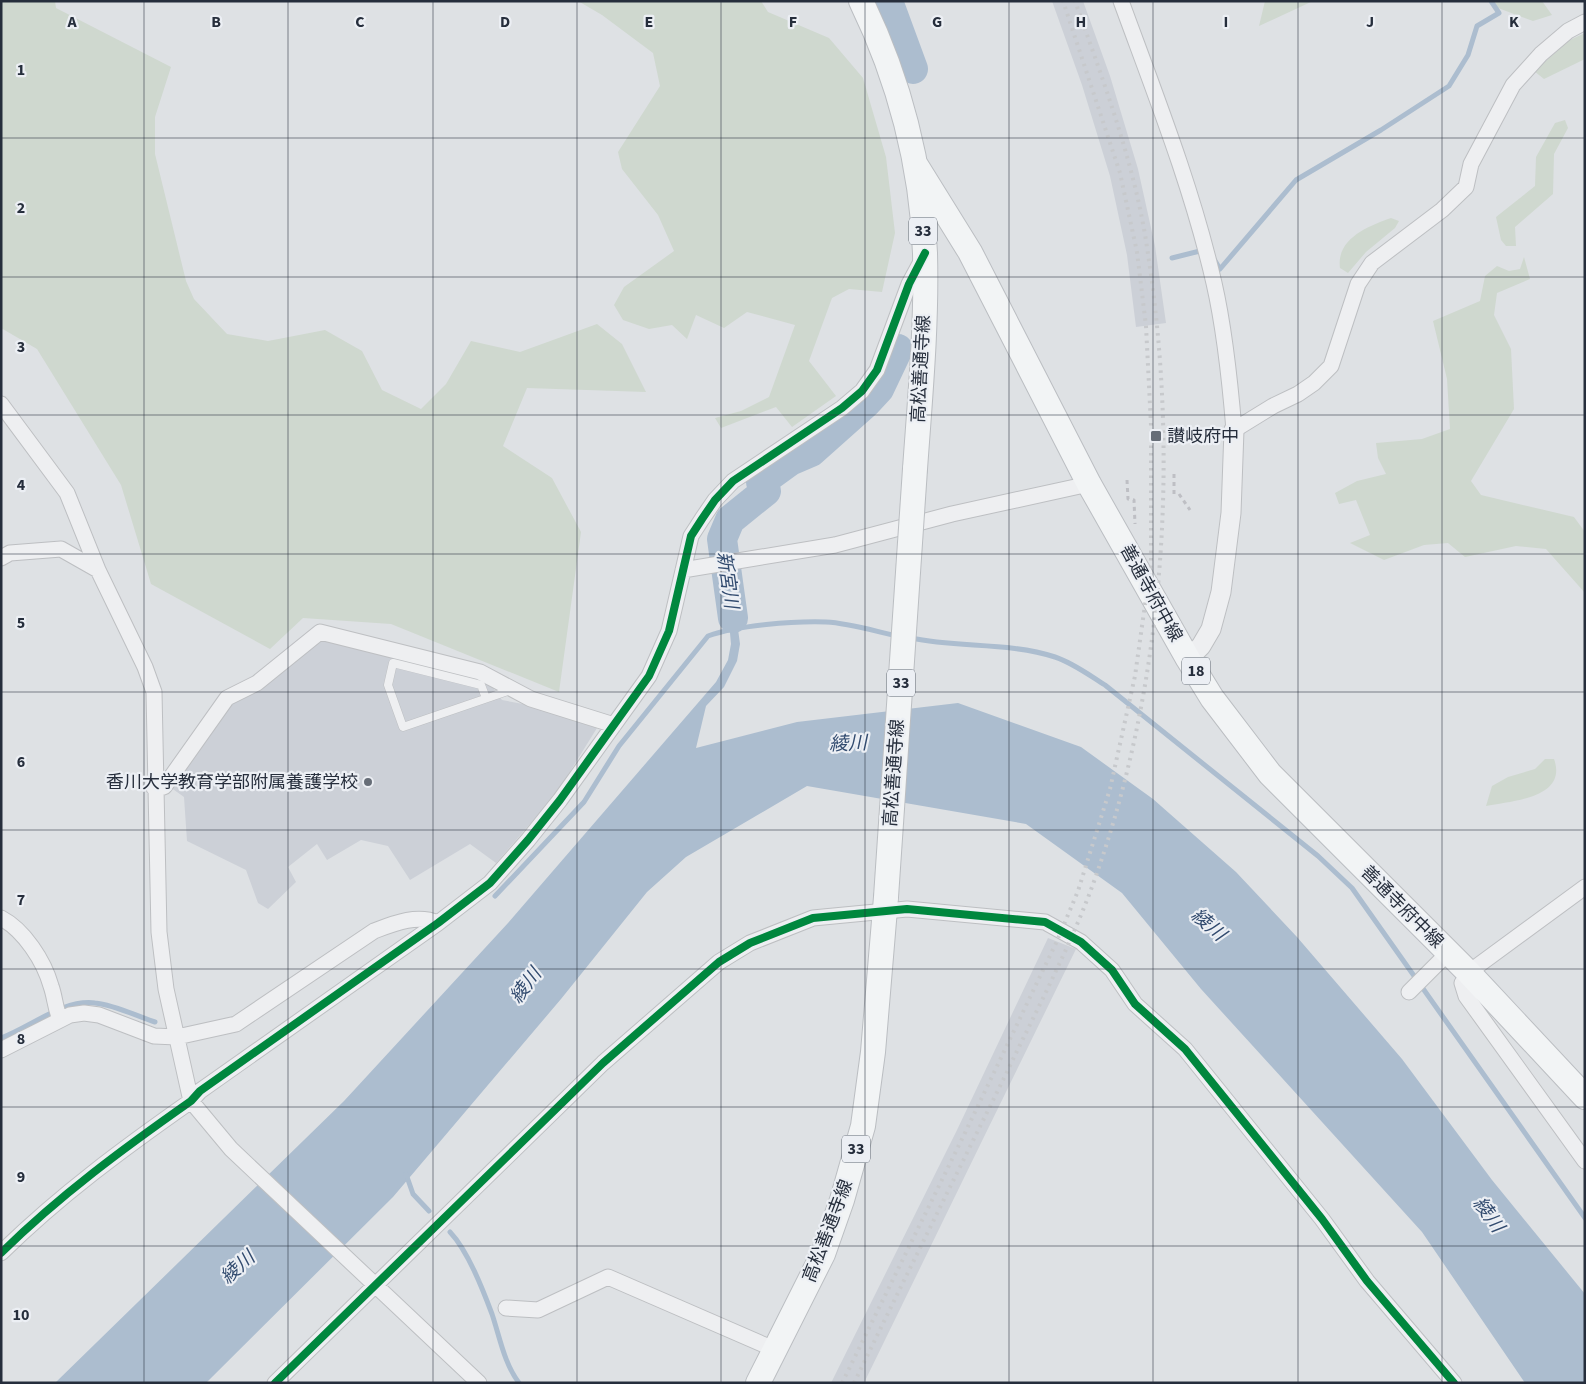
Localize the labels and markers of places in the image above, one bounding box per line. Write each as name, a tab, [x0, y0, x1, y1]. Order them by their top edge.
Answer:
place label: 讃岐府中	[1167, 424, 1239, 449]
marker: 讃岐府中	[1149, 429, 1163, 443]
place label: 香川大学教育学部附属養護学校	[106, 770, 358, 795]
marker: 香川大学教育学部附属養護学校	[362, 776, 374, 788]

